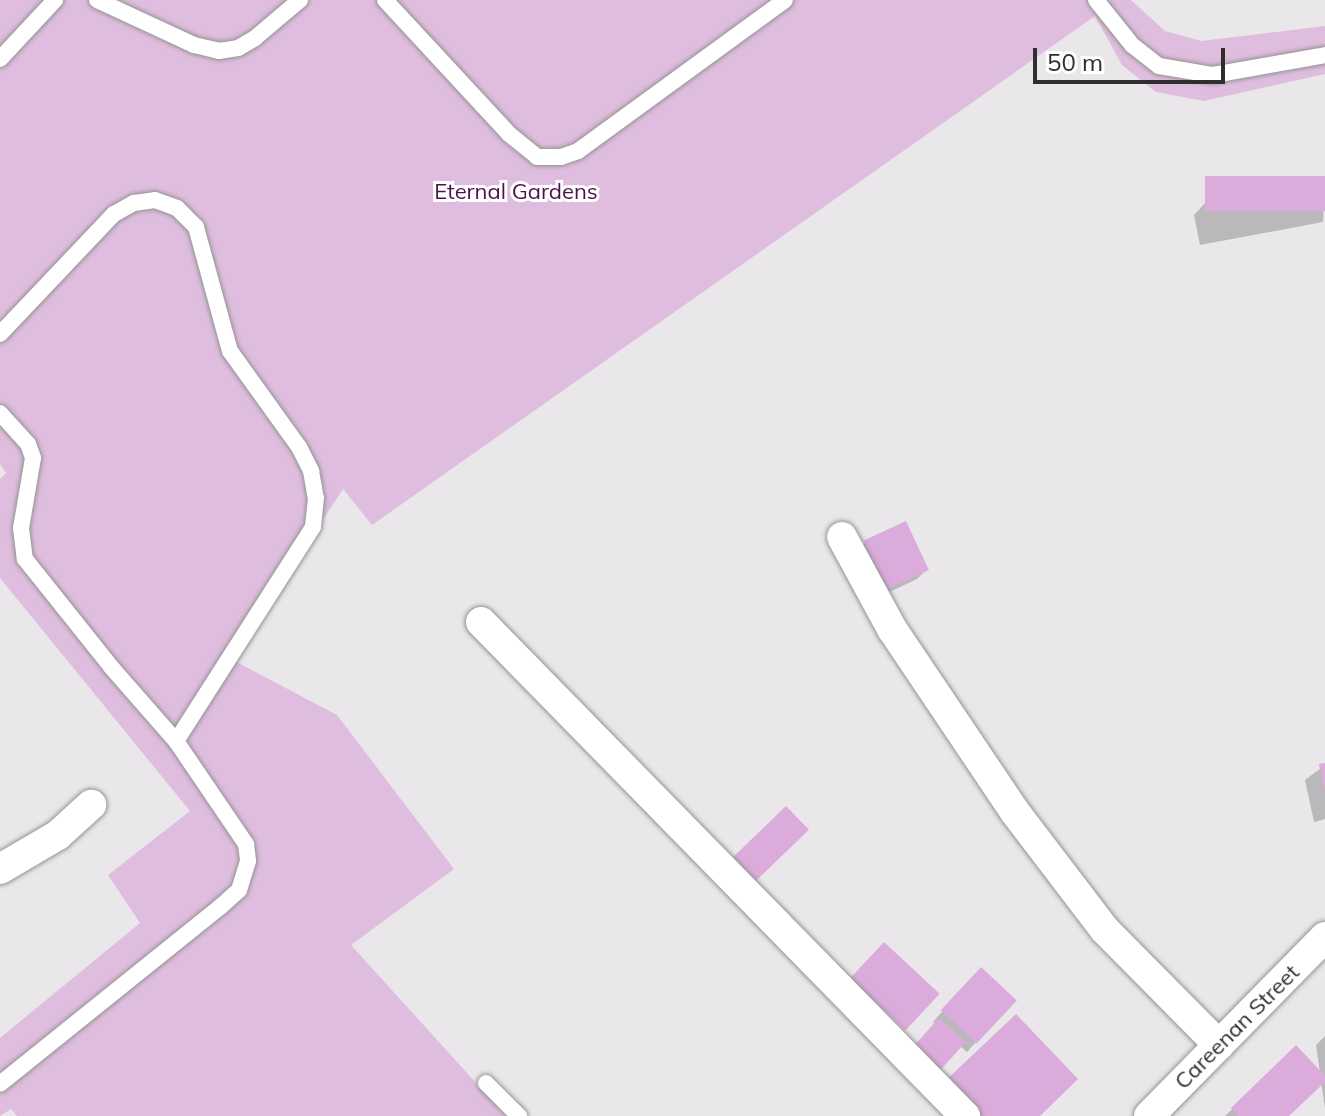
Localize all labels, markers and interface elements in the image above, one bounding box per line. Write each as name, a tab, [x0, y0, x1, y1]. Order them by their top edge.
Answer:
scale bar	[1037, 32, 1229, 82]
text: 50 m	[1047, 47, 1103, 77]
park label: Eternal Gardens	[434, 179, 598, 205]
street label: Careenan Street	[1169, 959, 1305, 1095]

